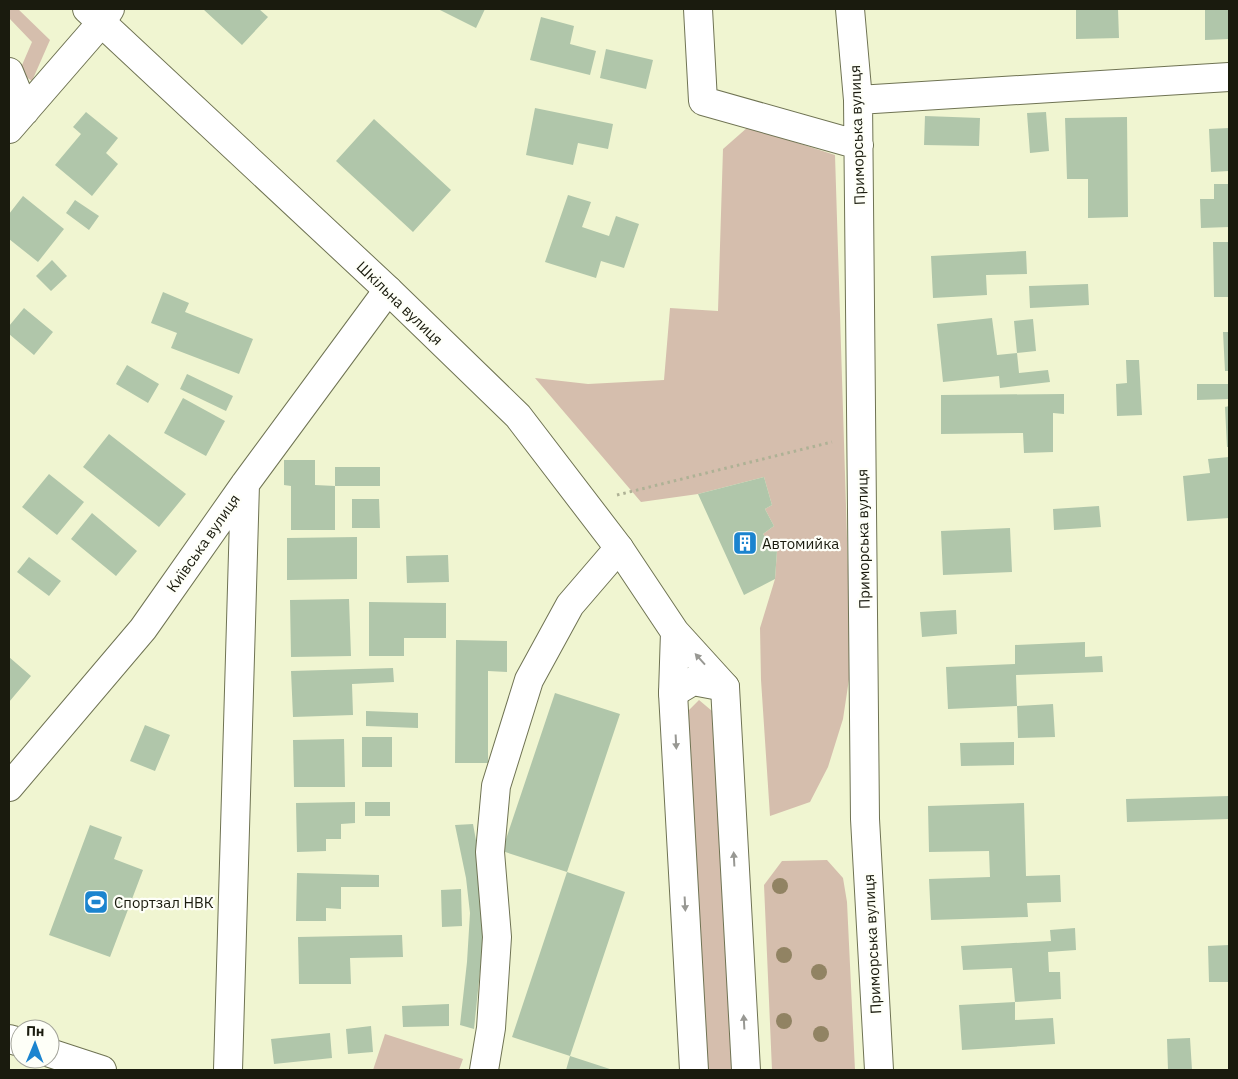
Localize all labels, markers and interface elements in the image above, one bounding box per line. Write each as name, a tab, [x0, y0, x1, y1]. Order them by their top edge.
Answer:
street label: Приморська вулиця	[845, 65, 869, 205]
street label: Шкільна вулиця	[353, 257, 447, 349]
street label: Приморська вулиця	[852, 469, 874, 609]
street label: Київська вулиця	[162, 490, 244, 596]
building icon: Автомийка	[732, 530, 758, 556]
place label: Автомийка	[762, 534, 839, 553]
one-way arrow	[694, 654, 706, 666]
one-way arrow	[673, 734, 681, 750]
one-way arrow	[730, 851, 738, 867]
street label: Приморська вулиця	[859, 873, 885, 1015]
sports icon: Спортзал НВК	[83, 889, 109, 915]
place label: Спортзал НВК	[114, 893, 214, 912]
one-way arrow	[681, 896, 689, 912]
one-way arrow	[739, 1013, 747, 1029]
north arrow	[10, 1019, 60, 1069]
text: Пн	[26, 1022, 45, 1040]

